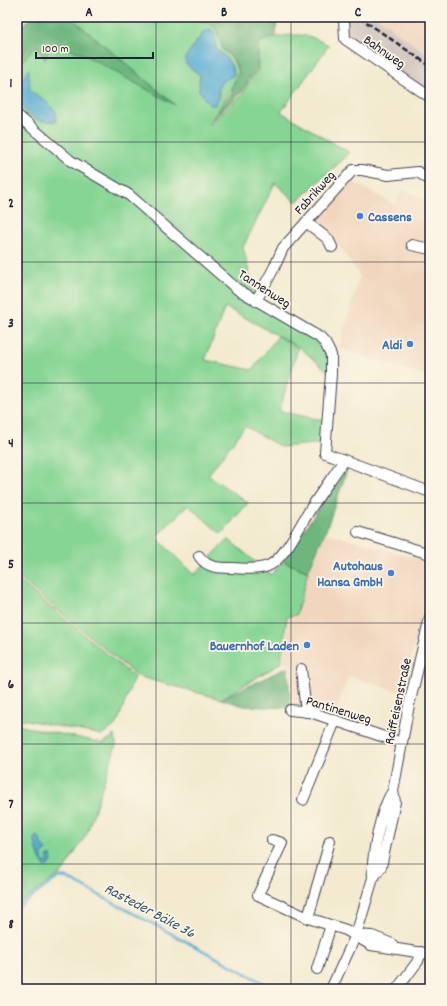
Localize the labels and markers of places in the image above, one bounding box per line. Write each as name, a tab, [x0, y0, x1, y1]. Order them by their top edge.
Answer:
place label: Cassens	[368, 208, 412, 228]
marker: Cassens	[355, 211, 365, 221]
place label: Aldi	[382, 336, 402, 356]
marker: Aldi	[405, 339, 415, 349]
place label: Autohaus Hansa GmbH	[317, 557, 383, 593]
marker: Autohaus Hansa GmbH	[386, 568, 396, 578]
place label: Bauernhof Laden	[210, 637, 300, 657]
marker: Bauernhof Laden	[302, 640, 312, 650]

